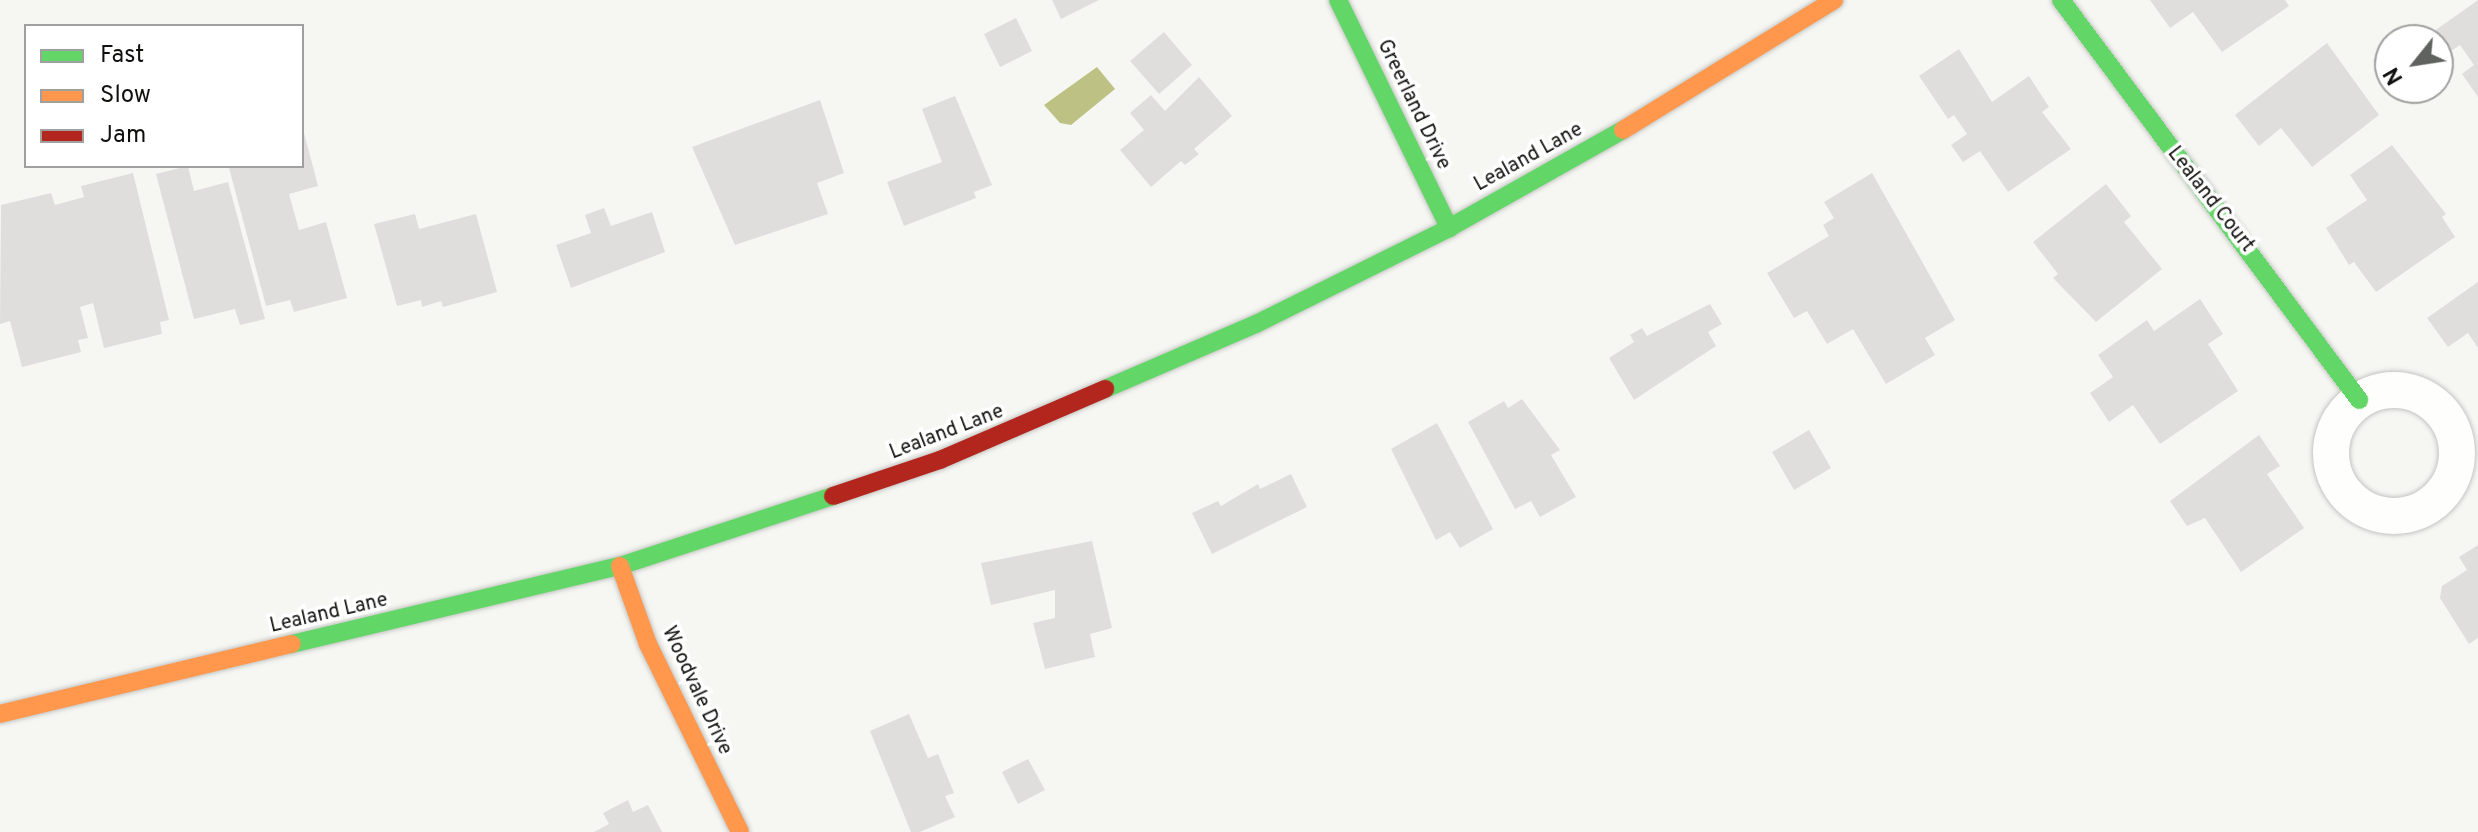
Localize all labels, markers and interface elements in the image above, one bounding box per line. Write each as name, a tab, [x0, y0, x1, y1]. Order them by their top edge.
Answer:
legend	[24, 24, 304, 168]
north arrow	[2374, 24, 2454, 104]
street label: Greerland Drive	[1371, 36, 1455, 174]
text: Fast	[100, 41, 144, 71]
text: N	[2379, 62, 2410, 89]
text: Slow	[100, 81, 151, 111]
street label: Lealand Lane	[1471, 118, 1587, 198]
text: Jam	[100, 121, 146, 151]
street label: Lealand Court	[2161, 143, 2259, 257]
street label: Lealand Lane	[887, 400, 1007, 466]
street label: Lealand Lane	[268, 589, 390, 639]
street label: Woodvale Drive	[656, 623, 736, 759]

